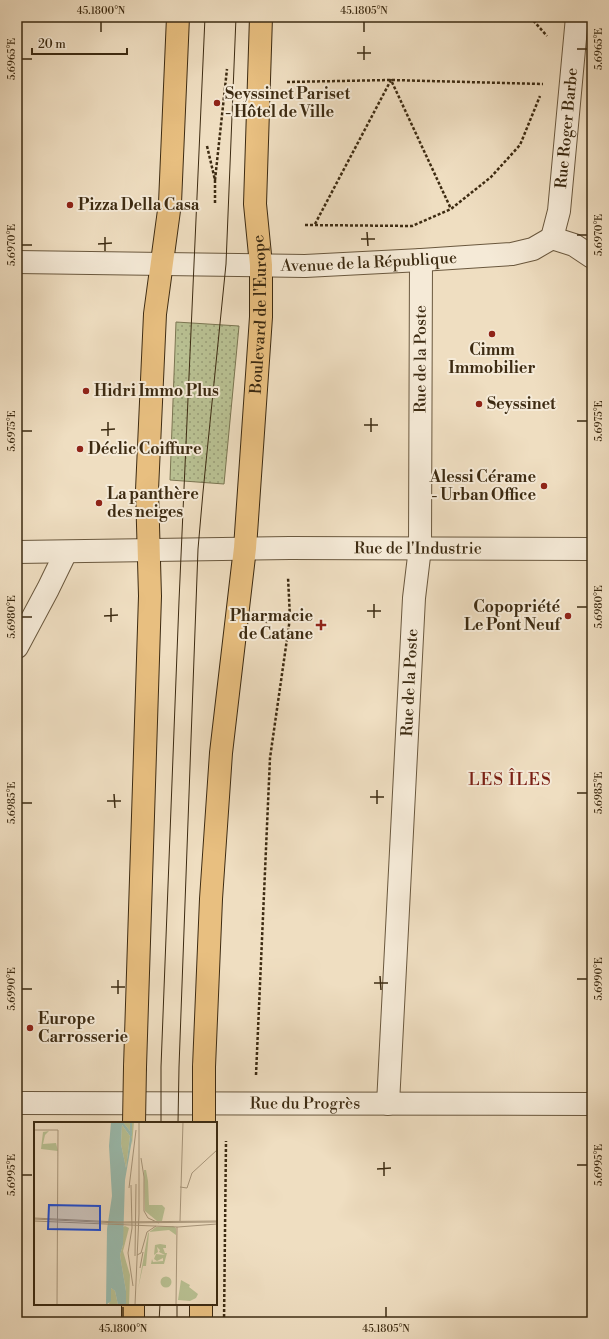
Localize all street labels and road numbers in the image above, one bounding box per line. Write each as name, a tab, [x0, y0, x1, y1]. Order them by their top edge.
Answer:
street label: Rue Roger Barbe	[551, 67, 582, 190]
street label: Boulevard de l'Europe	[246, 234, 271, 396]
street label: Avenue de la République	[280, 248, 458, 276]
street label: Rue de la Poste	[410, 305, 431, 413]
street label: Rue de l'Industrie	[354, 538, 482, 559]
street label: Rue de la Poste	[397, 628, 422, 737]
street label: Rue du Progrès	[250, 1093, 360, 1114]

